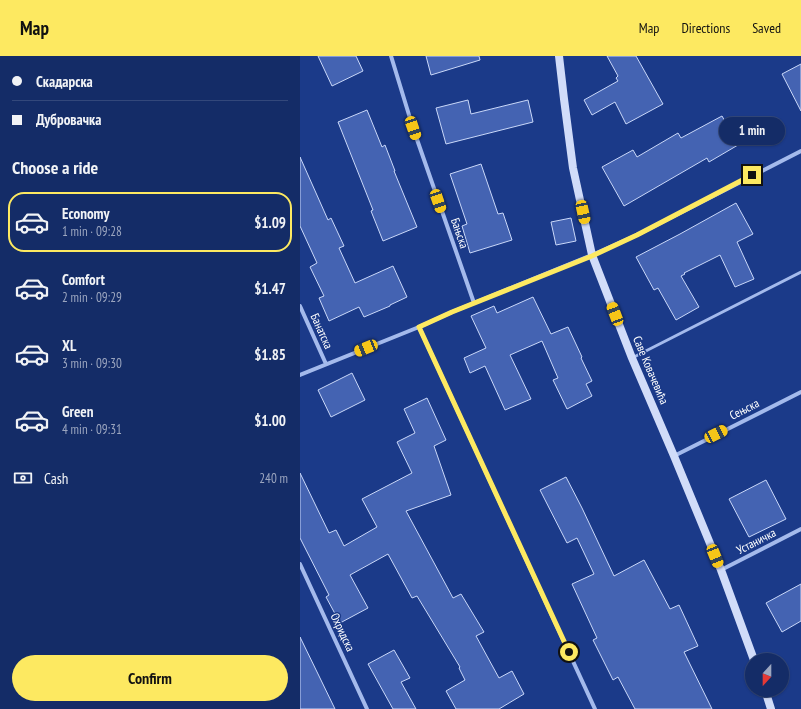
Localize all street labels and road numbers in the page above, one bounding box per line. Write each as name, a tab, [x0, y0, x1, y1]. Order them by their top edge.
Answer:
street label: Бањска	[448, 216, 472, 250]
street label: Банатска	[308, 311, 337, 351]
street label: Саве Ковачевића	[630, 334, 672, 407]
street label: Сењска	[727, 395, 761, 423]
street label: Устаничка	[734, 525, 778, 557]
street label: Охридска	[328, 610, 358, 654]

